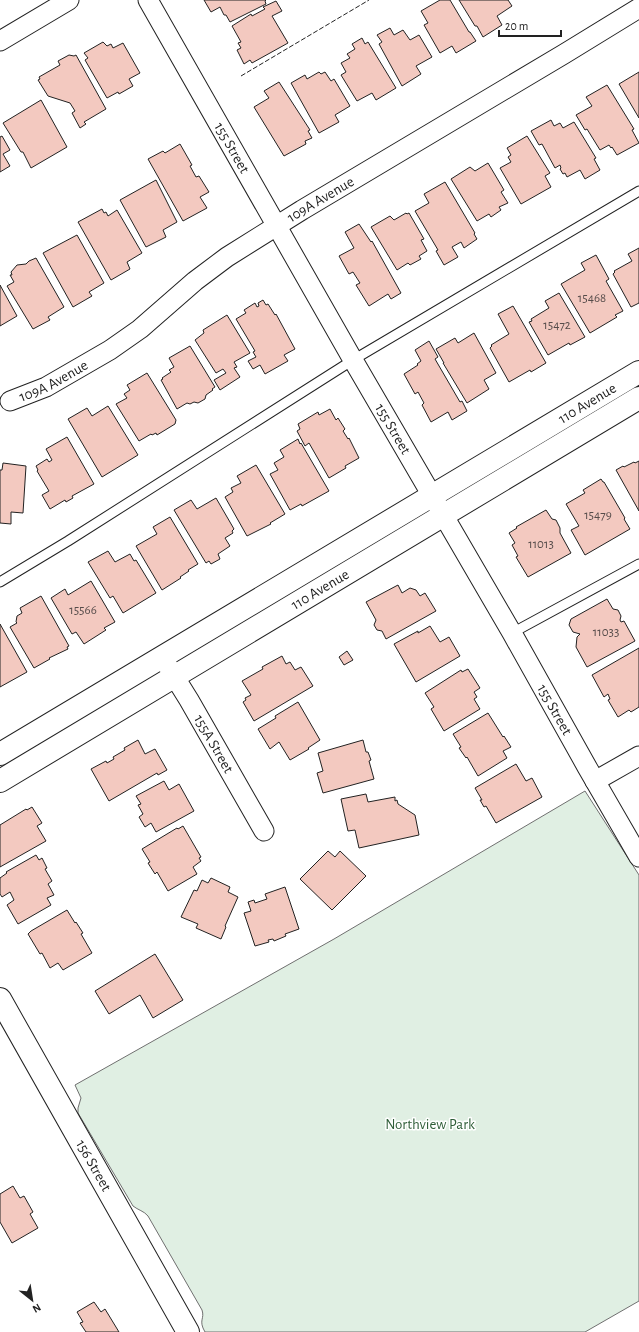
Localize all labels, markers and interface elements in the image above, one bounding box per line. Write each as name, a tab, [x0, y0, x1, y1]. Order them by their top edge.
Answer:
scale bar	[499, 12, 561, 38]
text: 20 m	[505, 20, 528, 32]
street label: 155 Street	[212, 120, 252, 176]
street label: 109A Avenue	[284, 173, 356, 225]
house number: 15468	[578, 292, 606, 305]
house number: 15472	[543, 319, 571, 332]
street label: 109A Avenue	[17, 357, 90, 404]
street label: 110 Avenue	[556, 380, 619, 426]
street label: 155 Street	[373, 401, 414, 457]
house number: 15479	[584, 509, 612, 522]
house number: 11013	[528, 538, 554, 551]
street label: 110 Avenue	[288, 566, 352, 612]
house number: 15566	[69, 604, 97, 617]
house number: 11033	[593, 626, 619, 639]
street label: 155 Street	[535, 682, 575, 738]
street label: 155A Street	[192, 712, 237, 776]
park label: Northview Park	[385, 1117, 475, 1132]
street label: 156 Street	[74, 1137, 114, 1194]
north arrow	[12, 1280, 52, 1320]
text: N	[31, 1302, 43, 1315]

